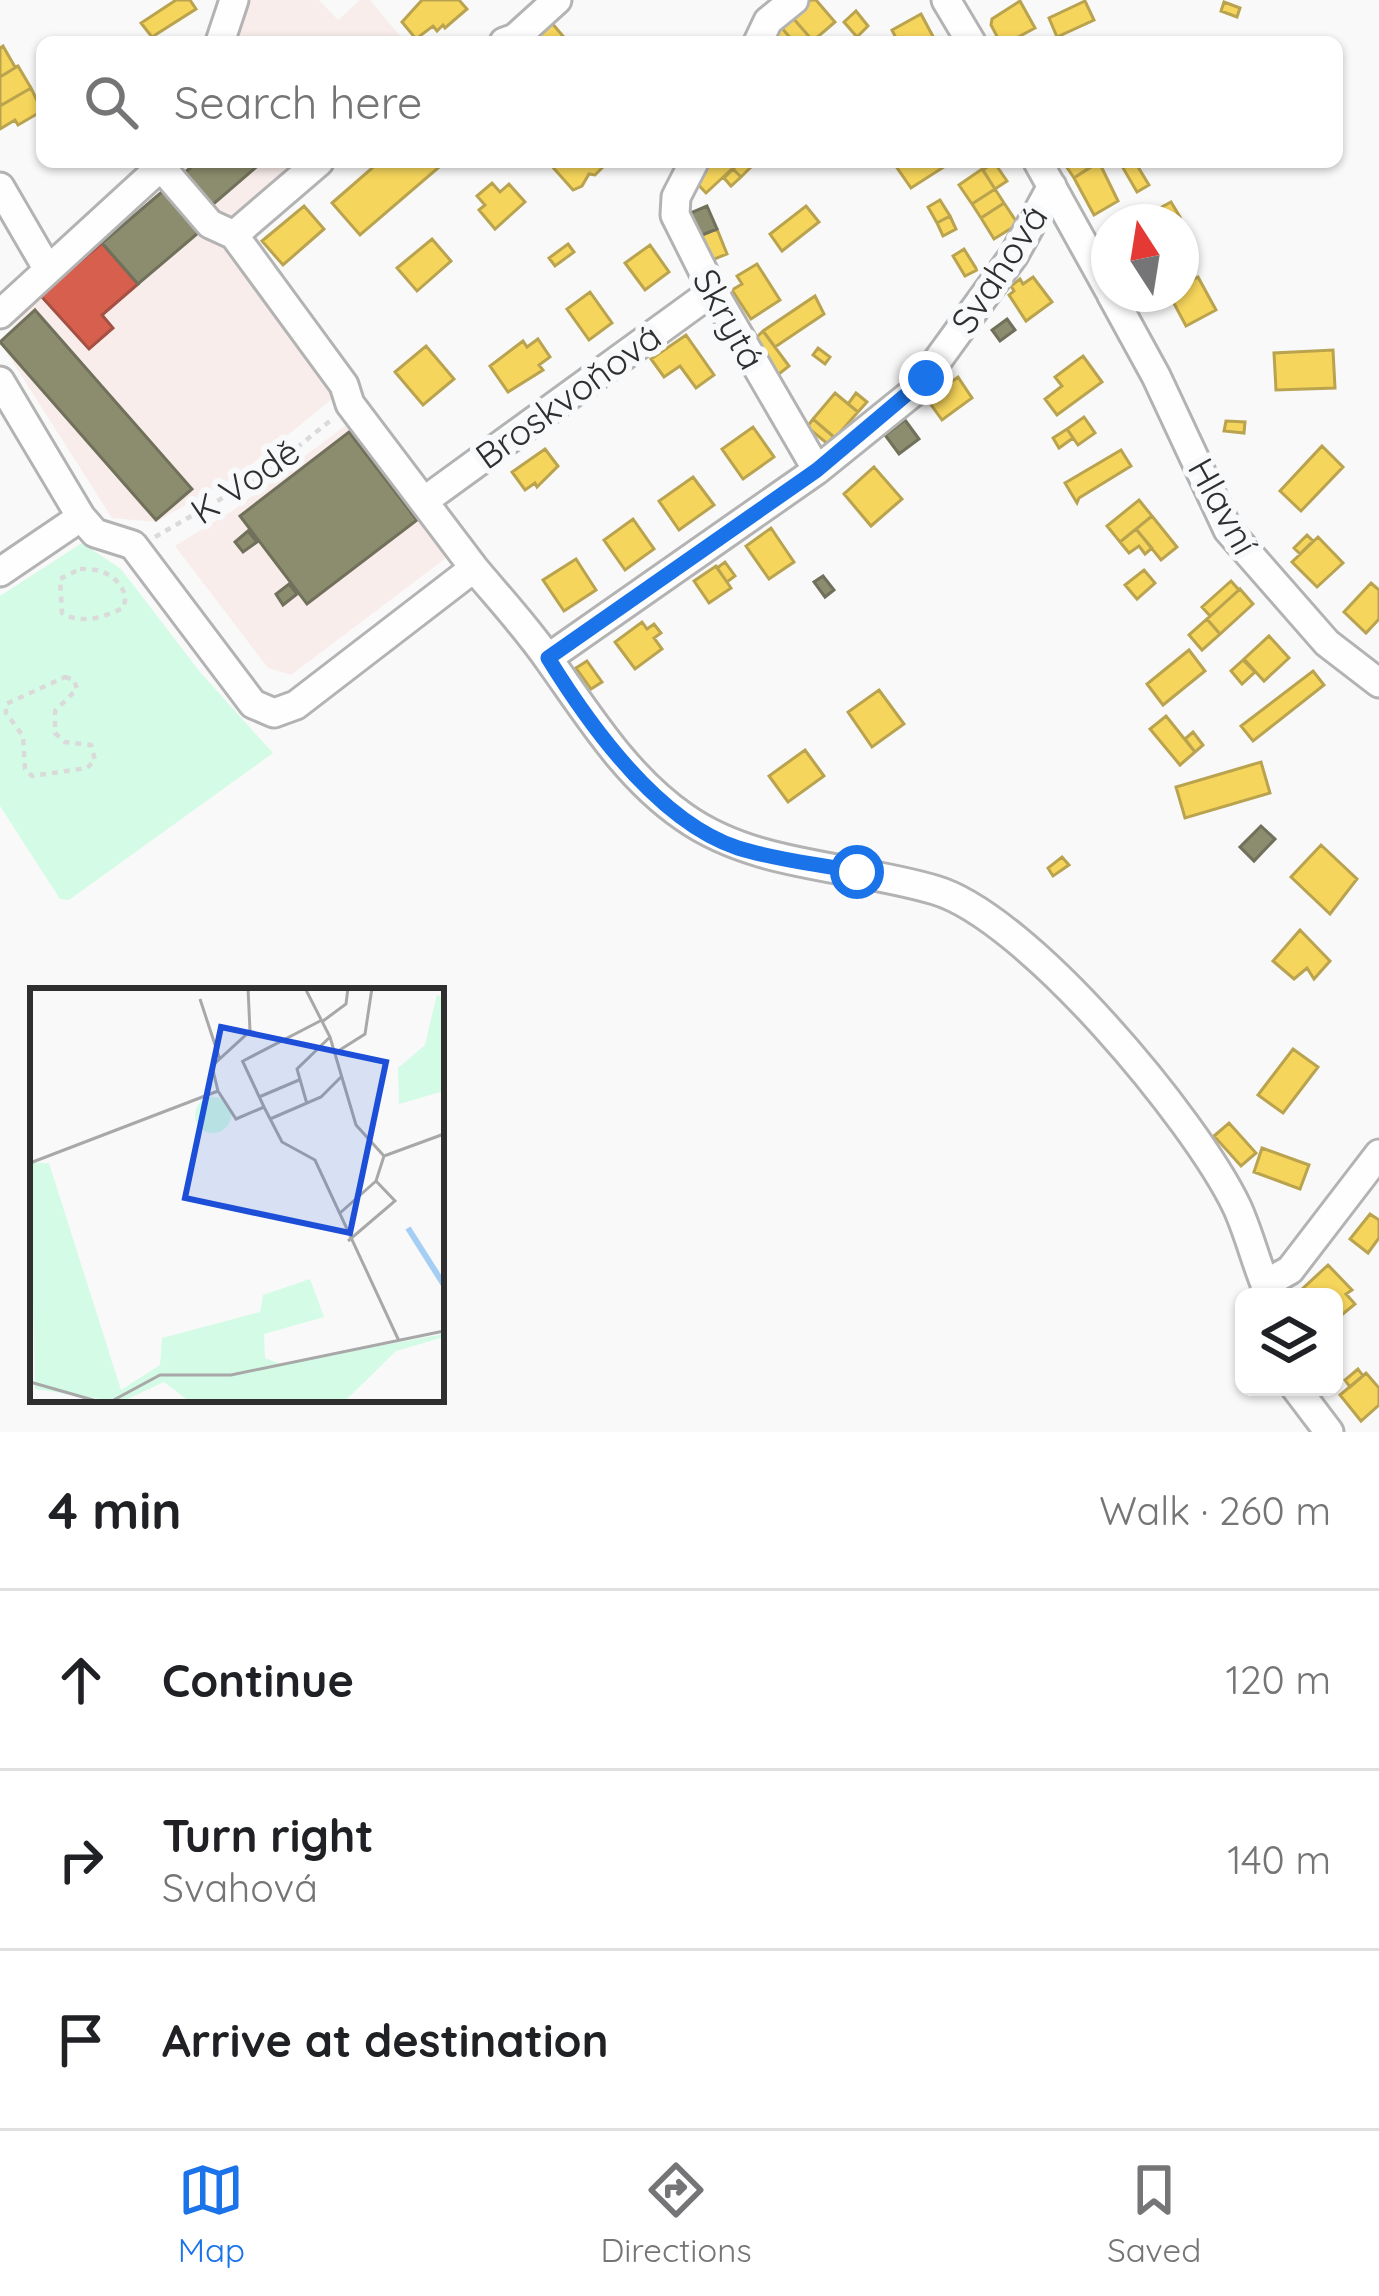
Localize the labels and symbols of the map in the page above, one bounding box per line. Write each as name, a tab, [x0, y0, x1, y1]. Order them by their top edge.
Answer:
street label: Svahová	[941, 196, 1057, 341]
north arrow	[1091, 204, 1199, 312]
street label: Skrytá	[684, 261, 775, 377]
street label: Broskvoňová	[466, 313, 669, 478]
route end	[899, 351, 953, 405]
street label: K Vodě	[182, 428, 308, 533]
street label: Hlavní	[1179, 450, 1268, 562]
route start	[830, 845, 884, 899]
inset map	[30, 988, 444, 1402]

